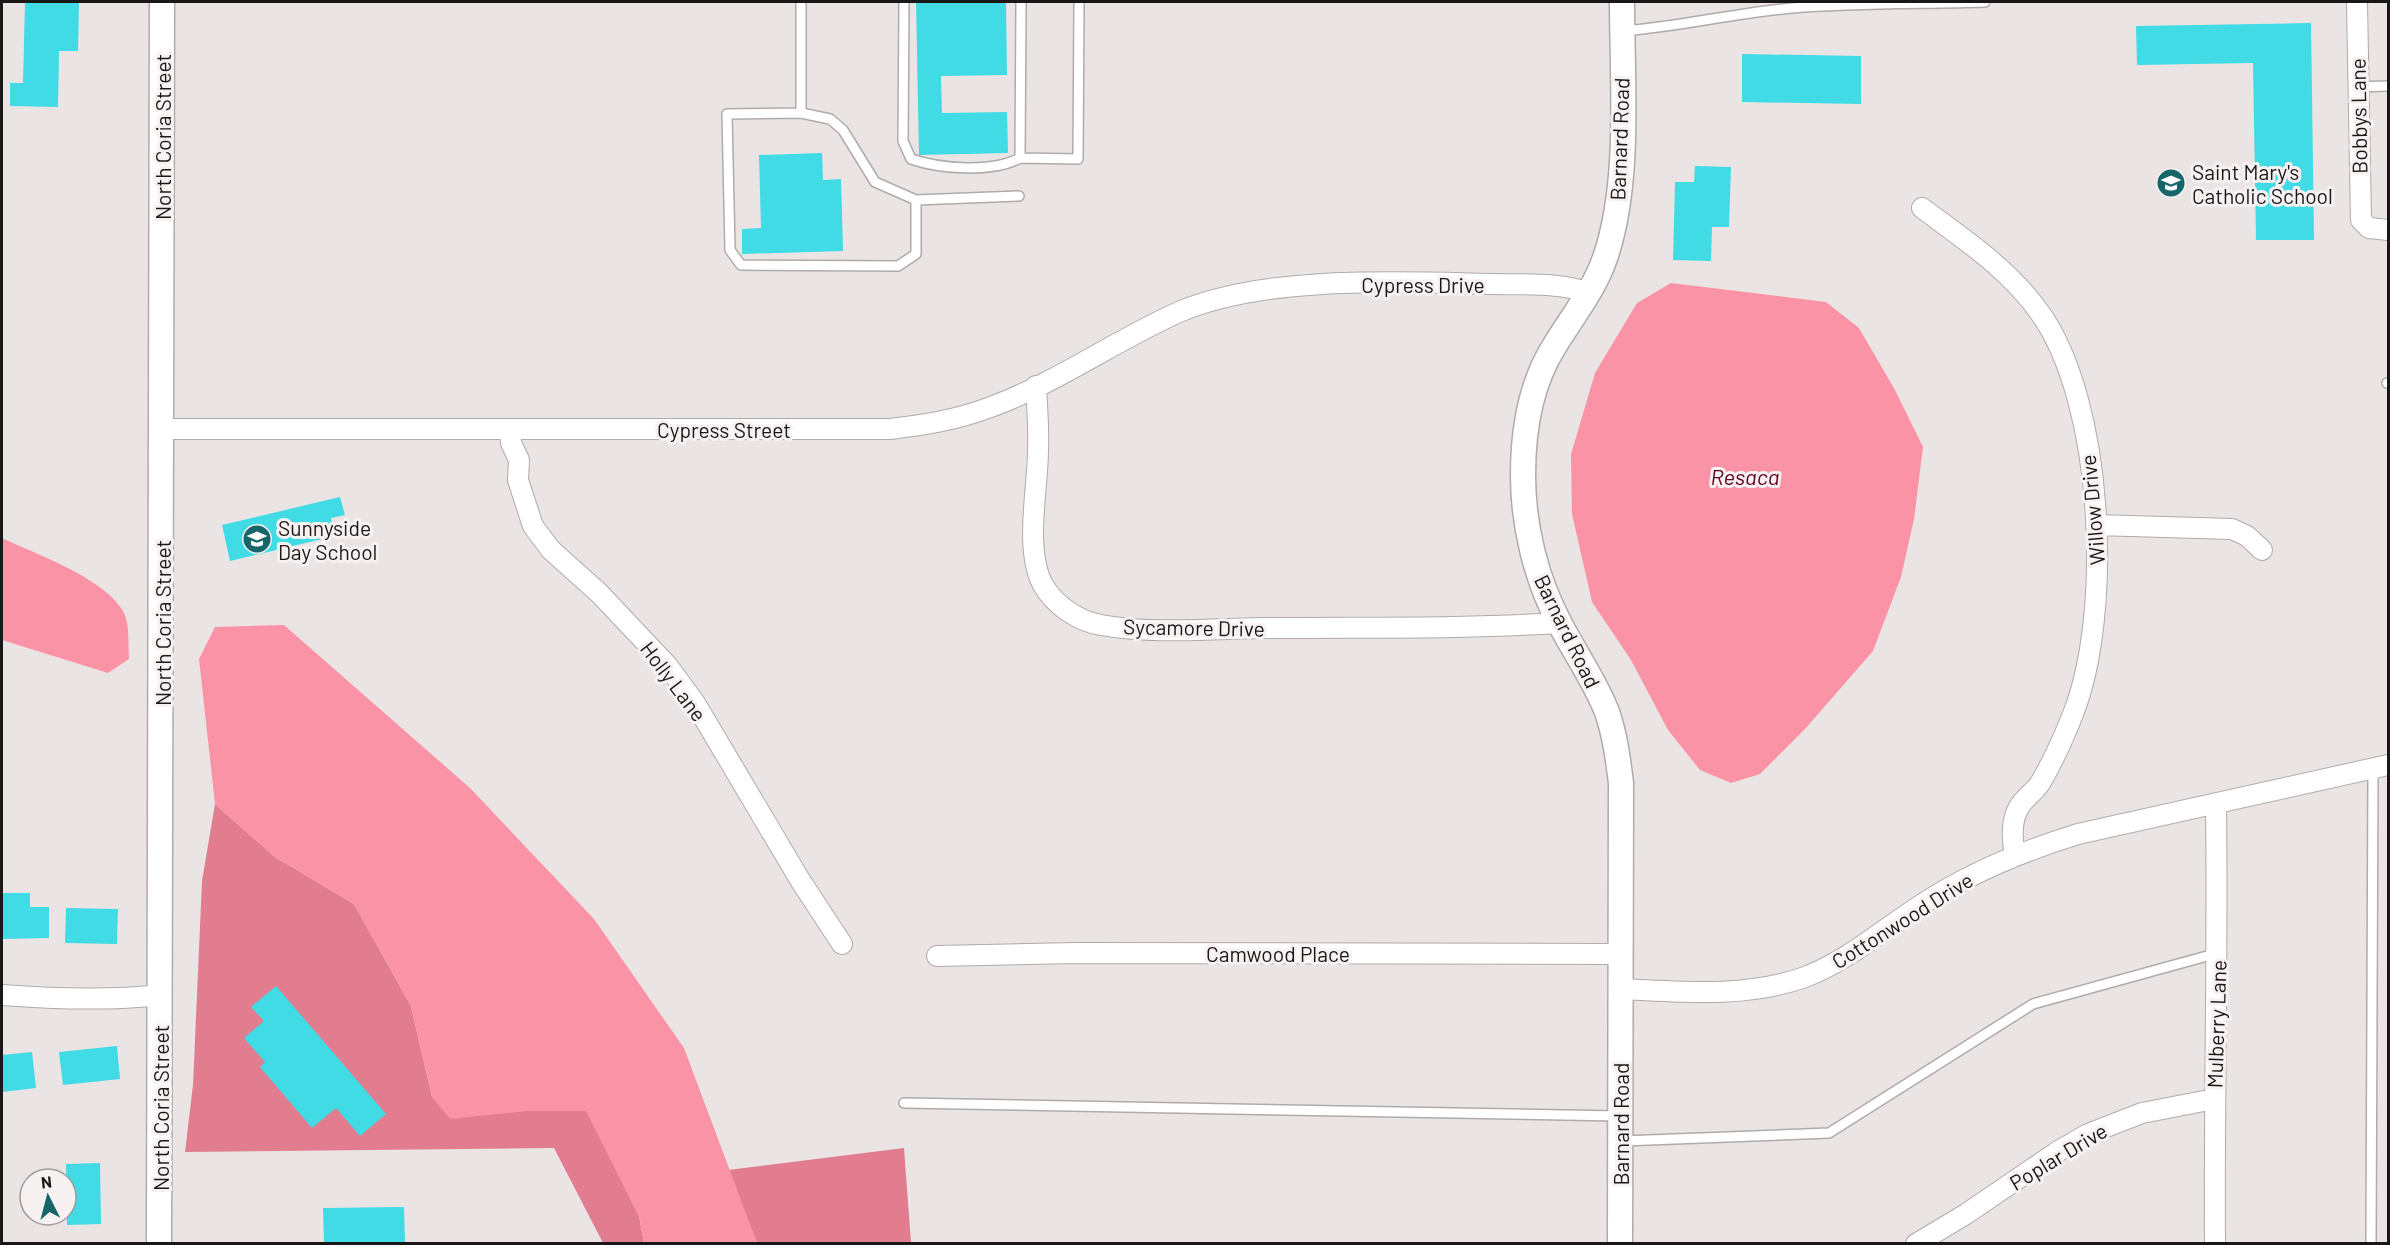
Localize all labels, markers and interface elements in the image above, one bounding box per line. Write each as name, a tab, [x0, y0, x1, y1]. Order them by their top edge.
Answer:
street label: North Coria Street	[150, 54, 175, 220]
street label: Bobbys Lane	[2344, 58, 2372, 174]
street label: Barnard Road	[1604, 77, 1634, 201]
place label: Saint Mary's Catholic School	[2192, 159, 2333, 208]
school or university icon: Saint Mary's Catholic School	[2155, 167, 2187, 199]
street label: Cypress Drive	[1361, 272, 1485, 297]
street label: Cypress Street	[657, 417, 791, 442]
street label: Willow Drive	[2075, 454, 2109, 566]
water label: Resaca	[1711, 463, 1779, 489]
place label: Sunnyside Day School	[278, 515, 377, 564]
school or university icon: Sunnyside Day School	[241, 523, 273, 555]
street label: North Coria Street	[150, 540, 175, 706]
street label: Barnard Road	[1530, 570, 1606, 692]
street label: Sycamore Drive	[1123, 613, 1265, 641]
street label: Holly Lane	[636, 636, 712, 726]
street label: Cottonwood Drive	[1827, 867, 1977, 973]
street label: Camwood Place	[1206, 941, 1350, 966]
street label: Mulberry Lane	[2201, 959, 2231, 1089]
street label: North Coria Street	[148, 1025, 173, 1191]
street label: Barnard Road	[1608, 1062, 1633, 1186]
street label: Poplar Drive	[2005, 1117, 2111, 1195]
north arrow	[18, 1167, 78, 1227]
text: N	[40, 1172, 53, 1192]

